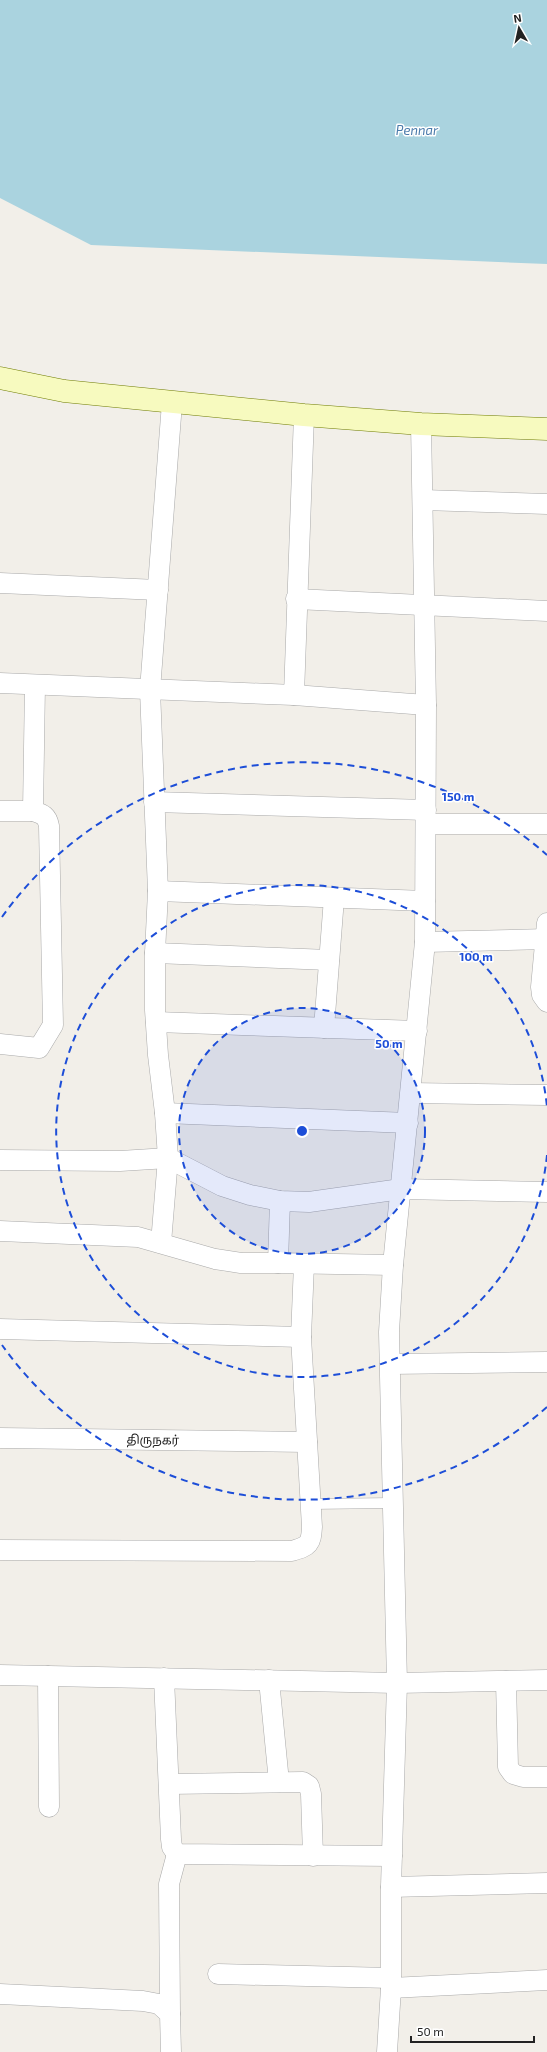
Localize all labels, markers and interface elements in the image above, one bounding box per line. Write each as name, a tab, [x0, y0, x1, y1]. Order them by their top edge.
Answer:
north arrow	[499, 8, 539, 48]
text: N	[512, 11, 522, 25]
water label: Pennar	[396, 122, 439, 138]
text: 150 m	[442, 789, 474, 803]
text: 100 m	[459, 949, 493, 963]
text: 50 m	[375, 1036, 403, 1050]
centre of rings	[295, 1124, 309, 1138]
street label: திருநகர்	[127, 1432, 180, 1448]
scale bar	[411, 2018, 534, 2044]
text: 50 m	[417, 2024, 444, 2038]

